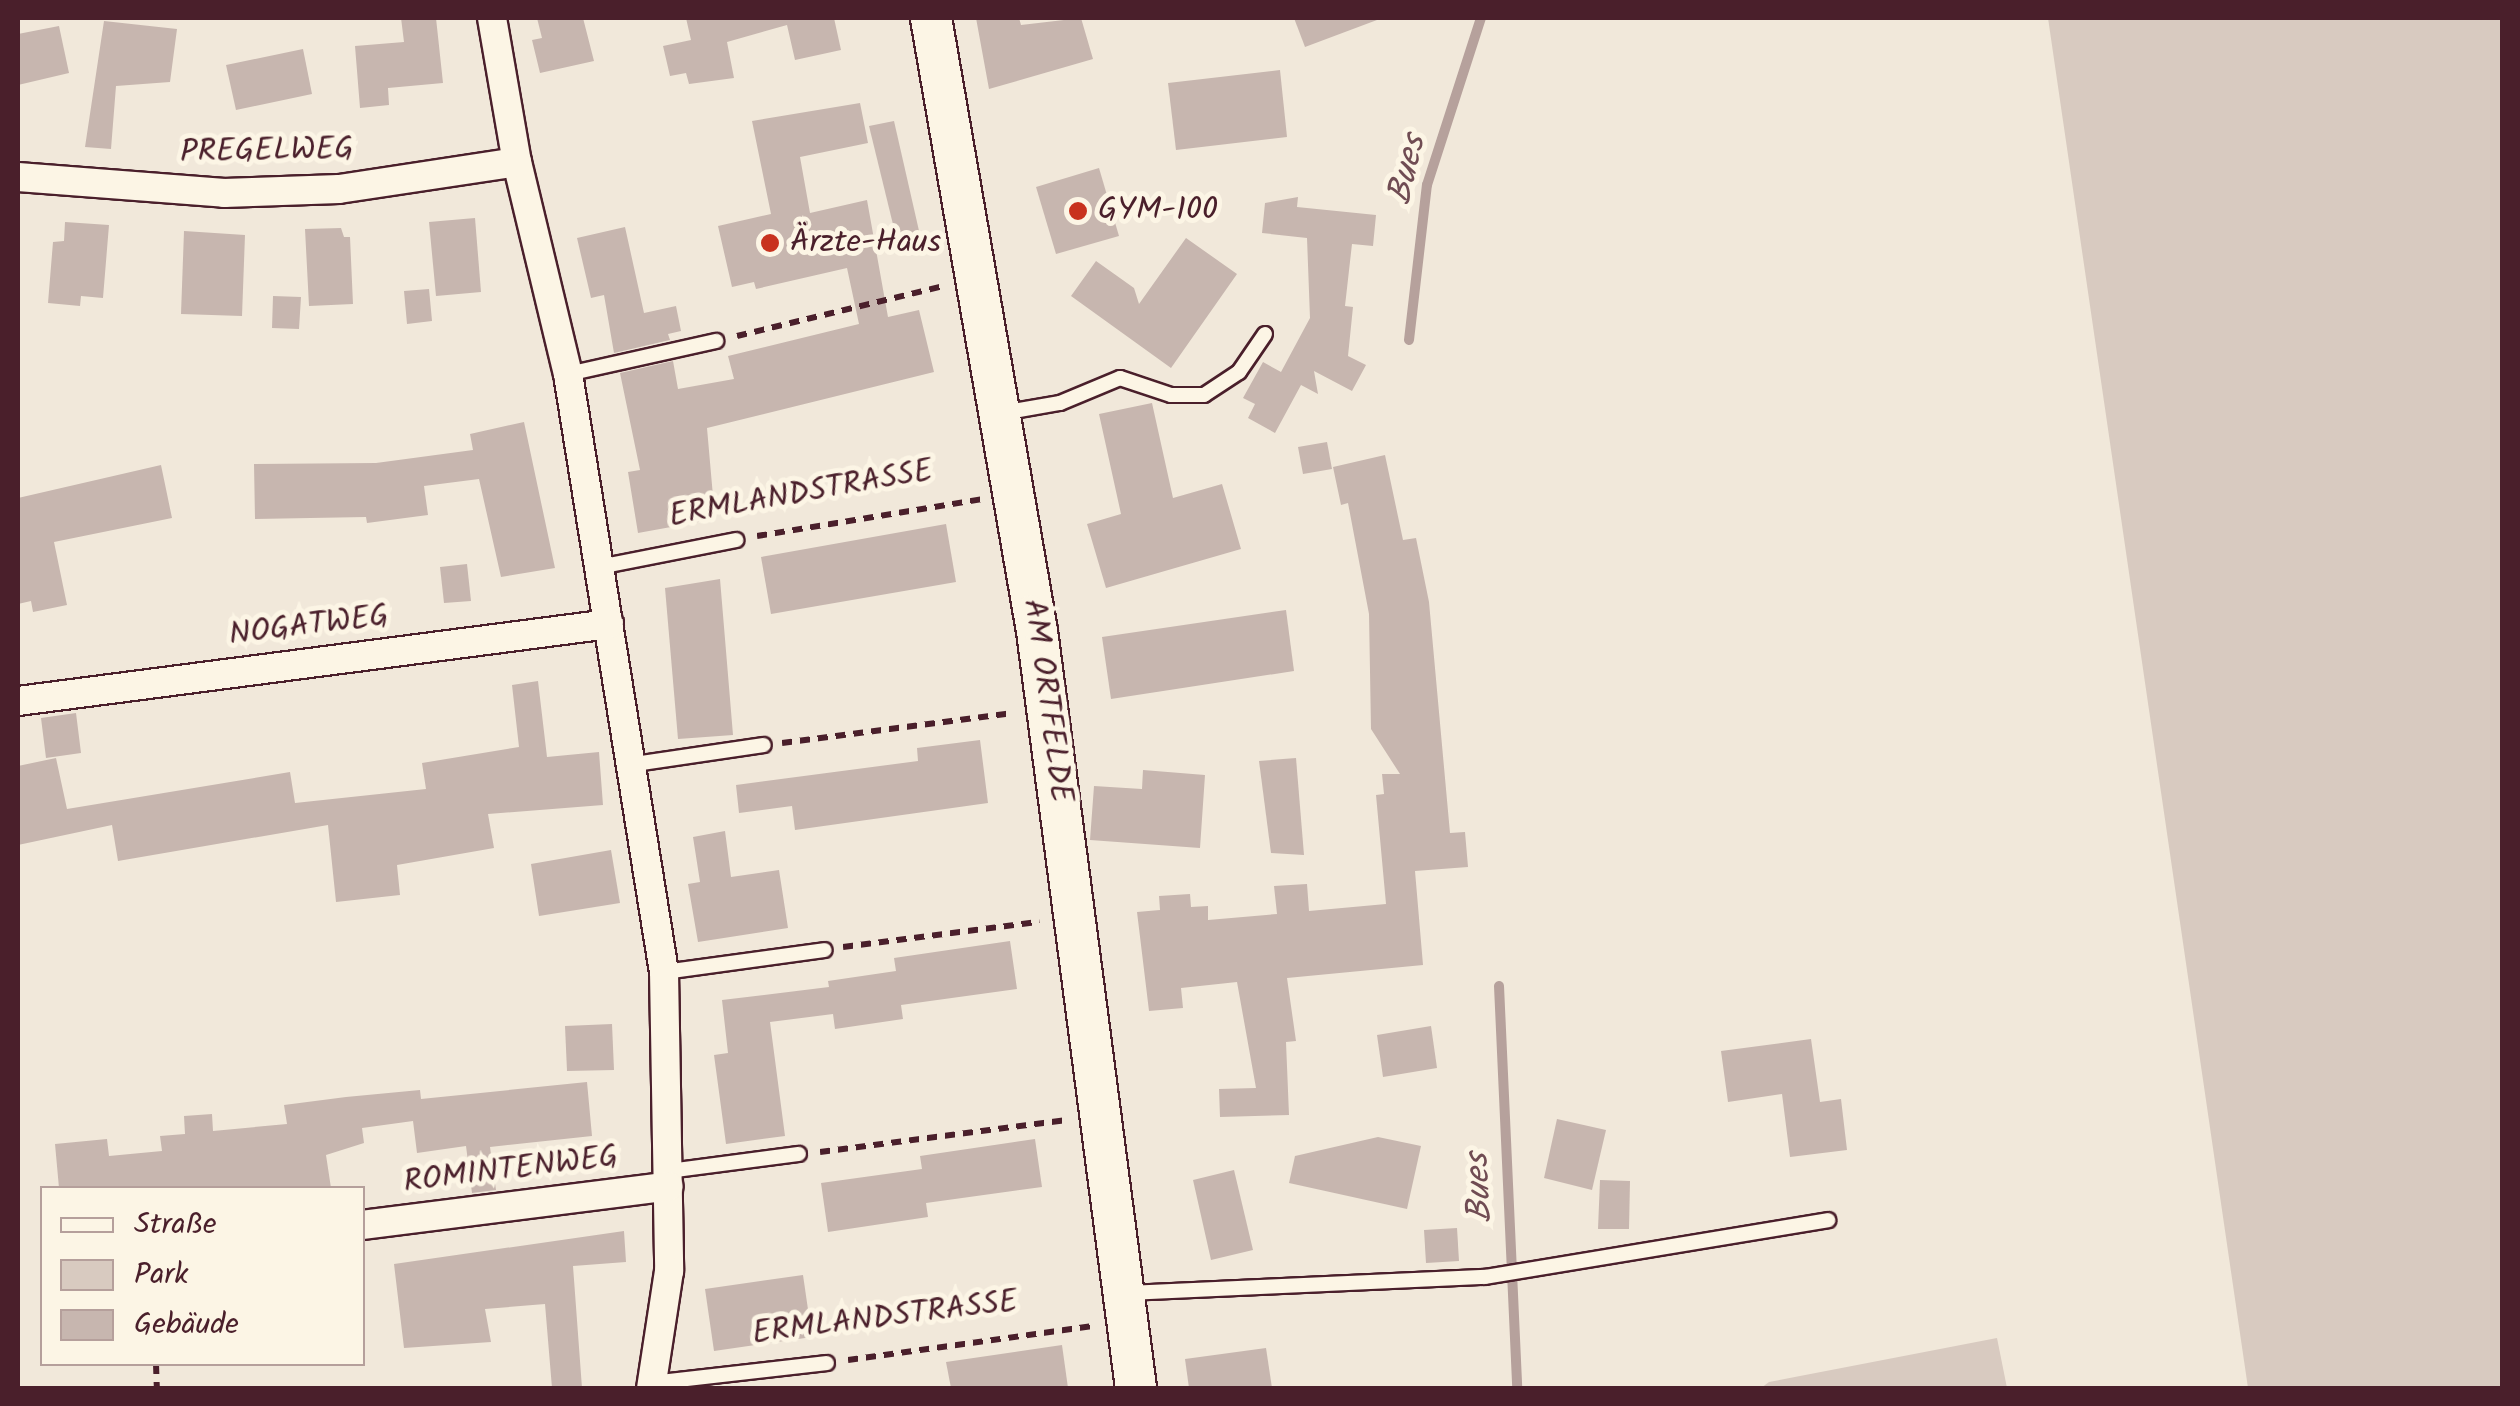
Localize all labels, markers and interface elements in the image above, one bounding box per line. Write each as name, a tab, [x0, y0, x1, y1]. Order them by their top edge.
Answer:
street label: PREGELWEG	[180, 131, 354, 173]
water label: Bues	[1380, 131, 1436, 209]
place label: GYM-100	[1098, 192, 1218, 230]
marker: GYM-100	[1067, 200, 1089, 222]
place label: Ärzte-Haus	[790, 224, 941, 262]
marker: Ärzte-Haus	[759, 232, 781, 254]
street label: ERMLANDSTRASSE	[666, 453, 936, 537]
street label: AM ORTFELDE	[1013, 597, 1079, 805]
street label: NOGATWEG	[227, 598, 391, 656]
street label: ROMINTENWEG	[401, 1139, 621, 1203]
water label: Bues	[1457, 1152, 1503, 1224]
legend	[40, 1186, 365, 1366]
text: Straße	[134, 1201, 217, 1249]
text: Park	[134, 1251, 188, 1299]
street label: ERMLANDSTRASSE	[750, 1284, 1020, 1354]
text: Gebäude	[134, 1301, 239, 1349]

